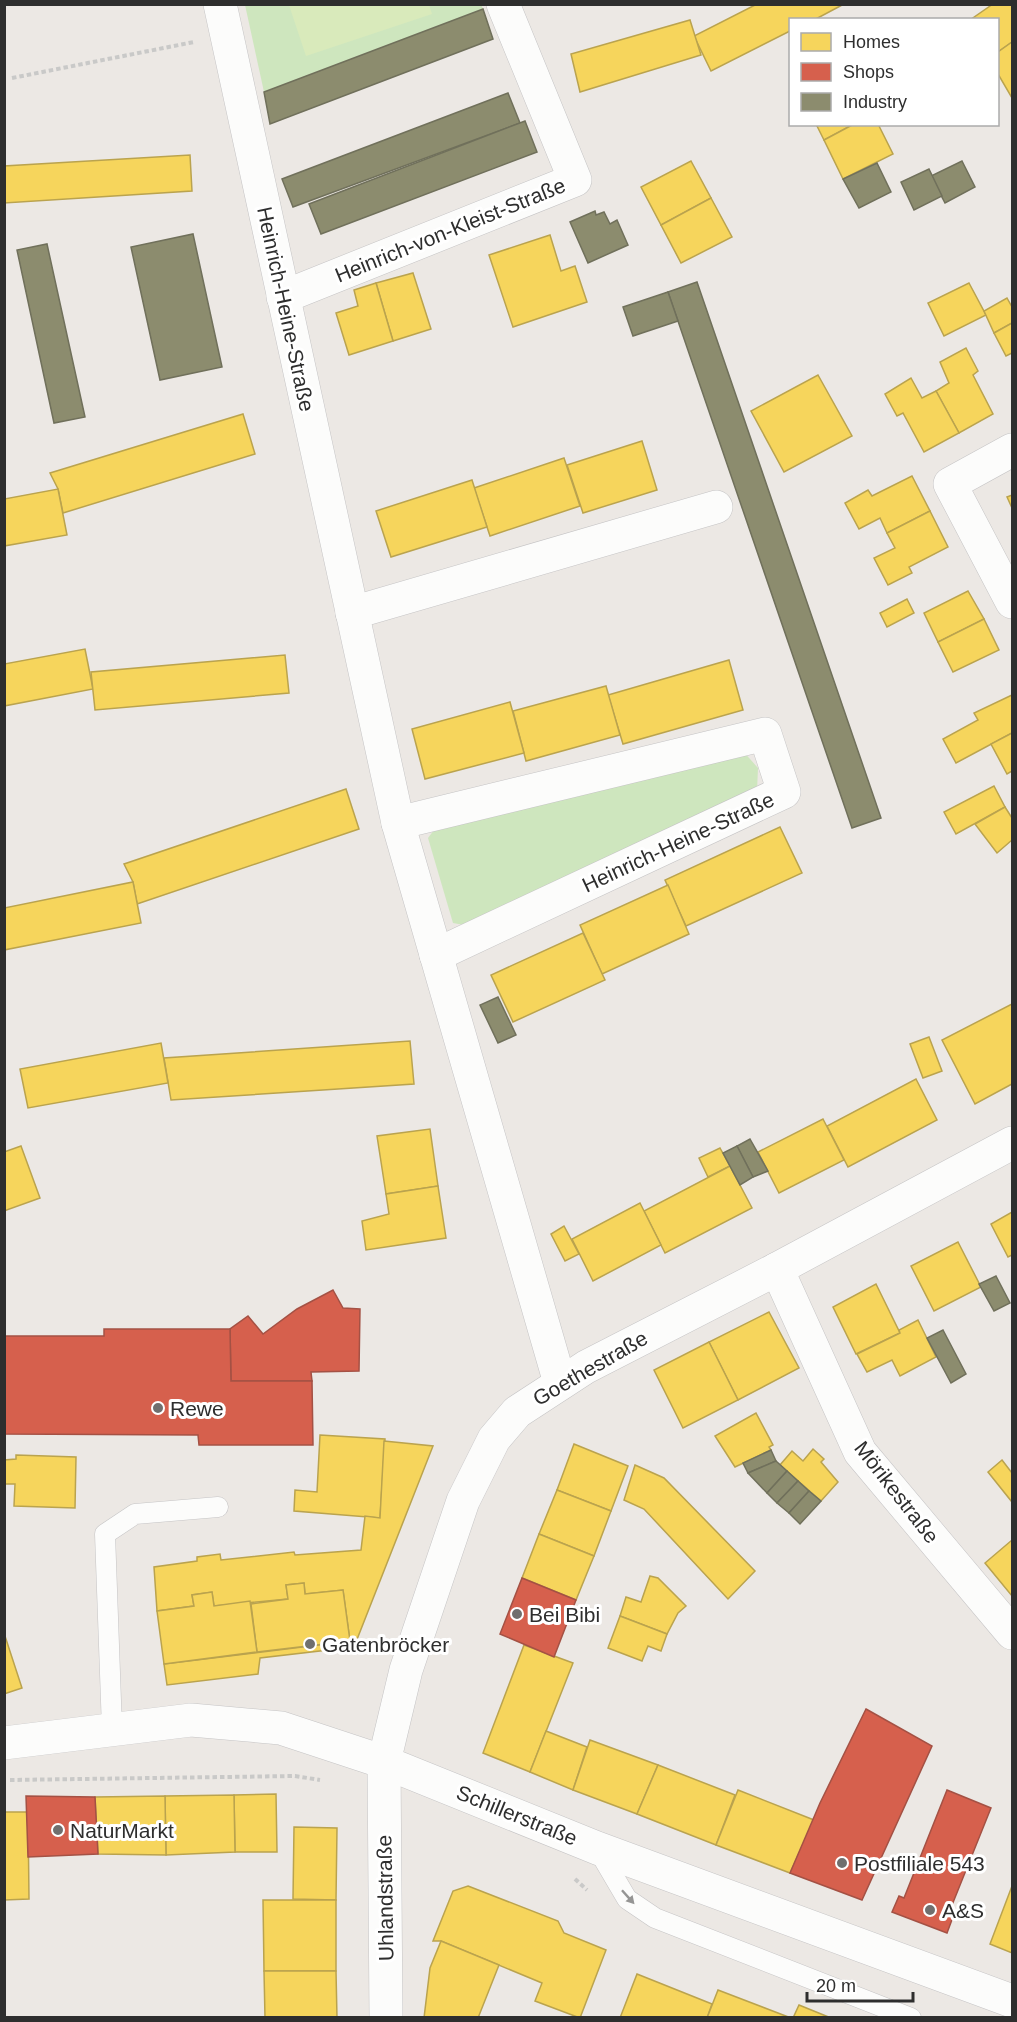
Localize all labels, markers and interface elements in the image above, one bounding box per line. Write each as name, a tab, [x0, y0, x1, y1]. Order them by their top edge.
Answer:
legend	[789, 18, 999, 126]
text: Homes	[843, 32, 900, 52]
text: Shops	[843, 62, 894, 82]
text: Industry	[843, 92, 907, 112]
street label: Heinrich-von-Kleist-Straße	[332, 173, 568, 287]
street label: Heinrich-Heine-Straße	[253, 204, 319, 414]
street label: Heinrich-Heine-Straße	[578, 787, 778, 897]
street label: Goethestraße	[529, 1326, 651, 1410]
place label: Rewe	[170, 1397, 224, 1420]
marker: Rewe	[151, 1401, 165, 1415]
street label: Mörikestraße	[850, 1437, 944, 1547]
place label: Bei Bibi	[529, 1603, 600, 1626]
marker: Bei Bibi	[510, 1607, 524, 1621]
place label: Gatenbröcker	[322, 1633, 449, 1656]
marker: Gatenbröcker	[303, 1637, 317, 1651]
street label: Schillerstraße	[453, 1780, 581, 1850]
place label: NaturMarkt	[70, 1819, 174, 1842]
marker: NaturMarkt	[51, 1823, 65, 1837]
street label: Uhlandstraße	[372, 1835, 398, 1961]
place label: Postfiliale 543	[854, 1852, 985, 1875]
marker: Postfiliale 543	[835, 1856, 849, 1870]
one-way arrow	[621, 1889, 634, 1904]
place label: A&S	[942, 1899, 984, 1922]
marker: A&S	[923, 1903, 937, 1917]
scale bar	[807, 1965, 914, 2003]
text: 20 m	[816, 1976, 856, 1996]

